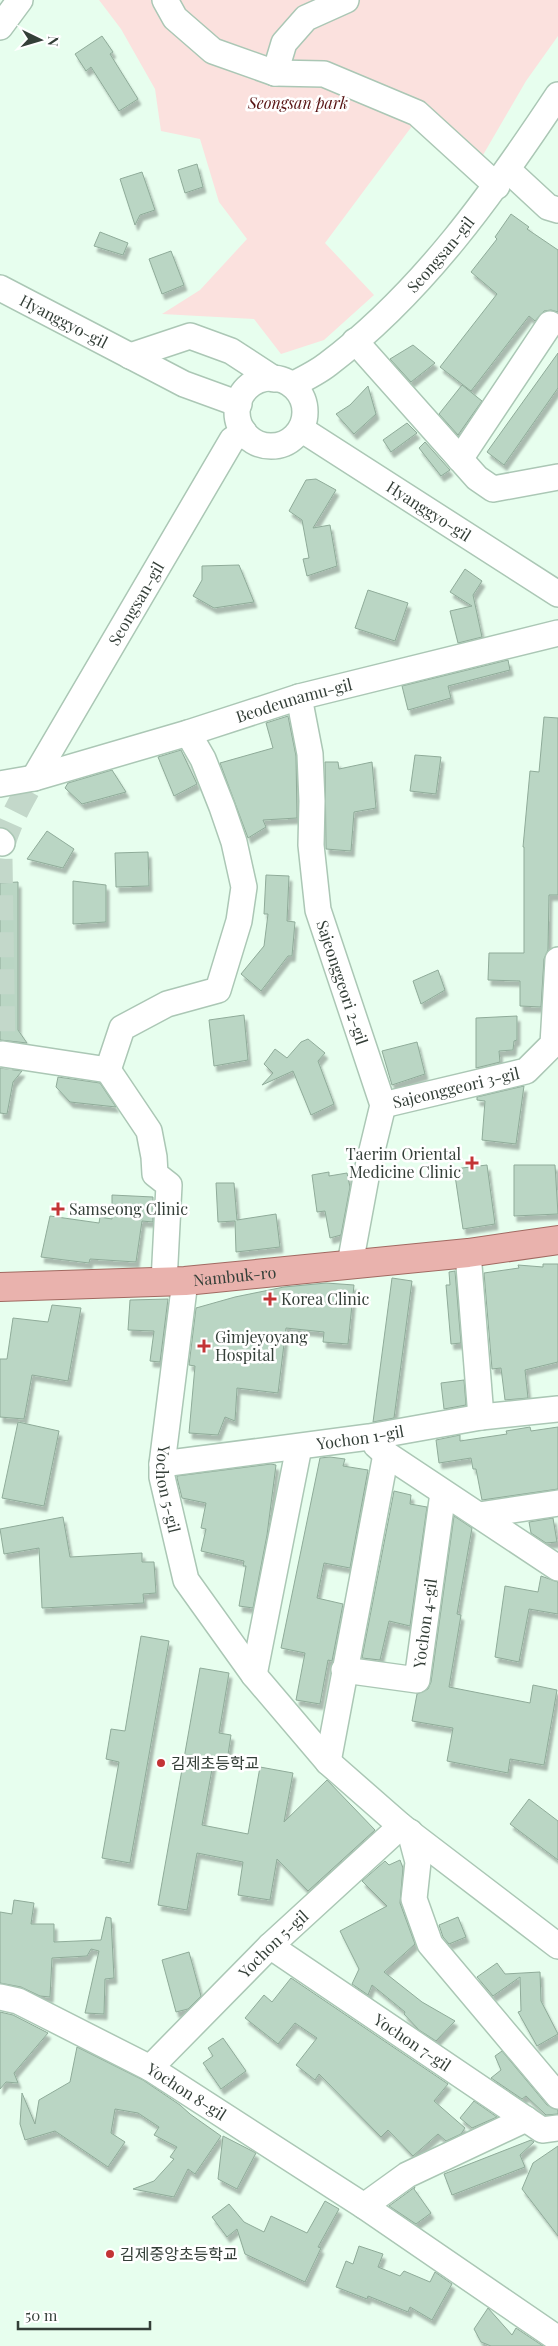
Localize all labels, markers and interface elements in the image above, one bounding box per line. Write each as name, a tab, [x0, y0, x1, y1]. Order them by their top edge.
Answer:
north arrow	[15, 15, 65, 65]
text: N	[44, 35, 63, 47]
park label: Seongsan park	[247, 92, 348, 113]
street label: Seongsan-gil	[402, 212, 479, 297]
street label: Hyanggyo-gil	[16, 289, 112, 353]
street label: Hyanggyo-gil	[383, 476, 476, 546]
street label: Seongsan-gil	[103, 557, 169, 649]
street label: Beodeunamu-gil	[233, 673, 355, 727]
street label: Sajeonggeori 2-gil	[312, 917, 373, 1048]
street label: Sajeonggeori 3-gil	[390, 1062, 522, 1112]
place label: Taerim Oriental Medicine Clinic	[346, 1143, 461, 1182]
marker: Taerim Oriental Medicine Clinic	[465, 1156, 479, 1170]
place label: Samseong Clinic	[69, 1198, 188, 1219]
marker: Samseong Clinic	[51, 1202, 65, 1216]
street label: Nambuk-ro	[192, 1261, 277, 1290]
place label: Korea Clinic	[281, 1288, 369, 1309]
marker: Korea Clinic	[263, 1292, 277, 1306]
place label: Gimjeyoyang Hospital	[215, 1326, 308, 1365]
marker: Gimjeyoyang Hospital	[197, 1339, 211, 1353]
street label: Yochon 1-gil	[314, 1420, 406, 1454]
street label: Yochon 5-gil	[152, 1443, 186, 1535]
street label: Yochon 4-gil	[408, 1577, 441, 1670]
place label: 김제초등학교	[171, 1752, 259, 1773]
marker: 김제초등학교	[155, 1757, 167, 1769]
street label: Yochon 5-gil	[233, 1905, 313, 1983]
street label: Yochon 7-gil	[369, 2008, 456, 2076]
street label: Yochon 8-gil	[142, 2057, 231, 2125]
place label: 김제중앙초등학교	[120, 2243, 238, 2264]
marker: 김제중앙초등학교	[104, 2248, 116, 2260]
scale bar	[18, 2298, 150, 2330]
text: 50 m	[25, 2305, 58, 2325]

